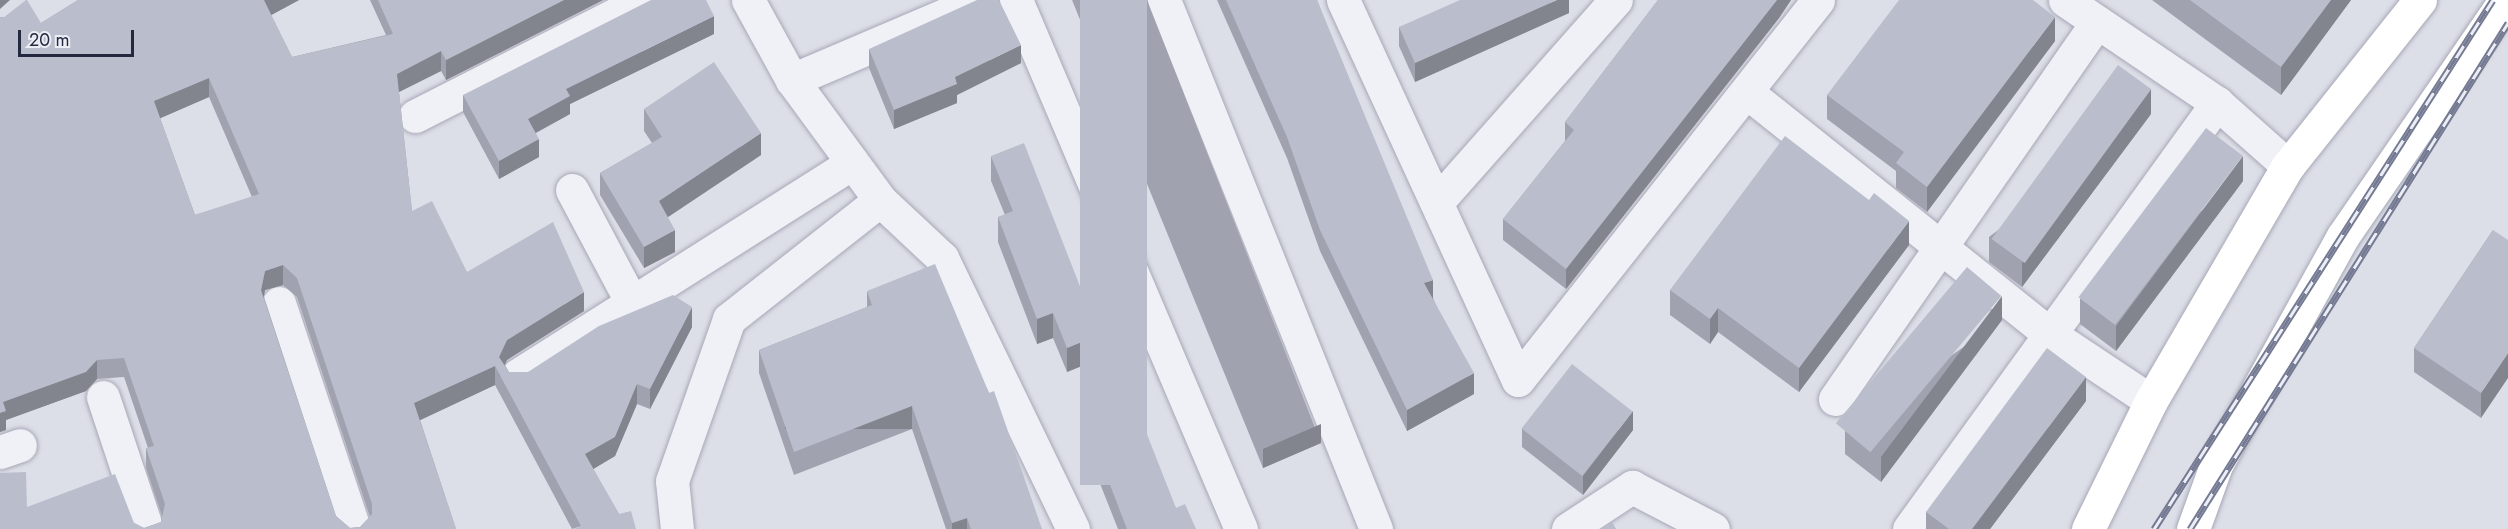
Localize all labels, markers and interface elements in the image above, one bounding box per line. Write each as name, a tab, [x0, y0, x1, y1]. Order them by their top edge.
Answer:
scale bar	[21, 18, 136, 56]
text: 20 m	[29, 27, 69, 53]

